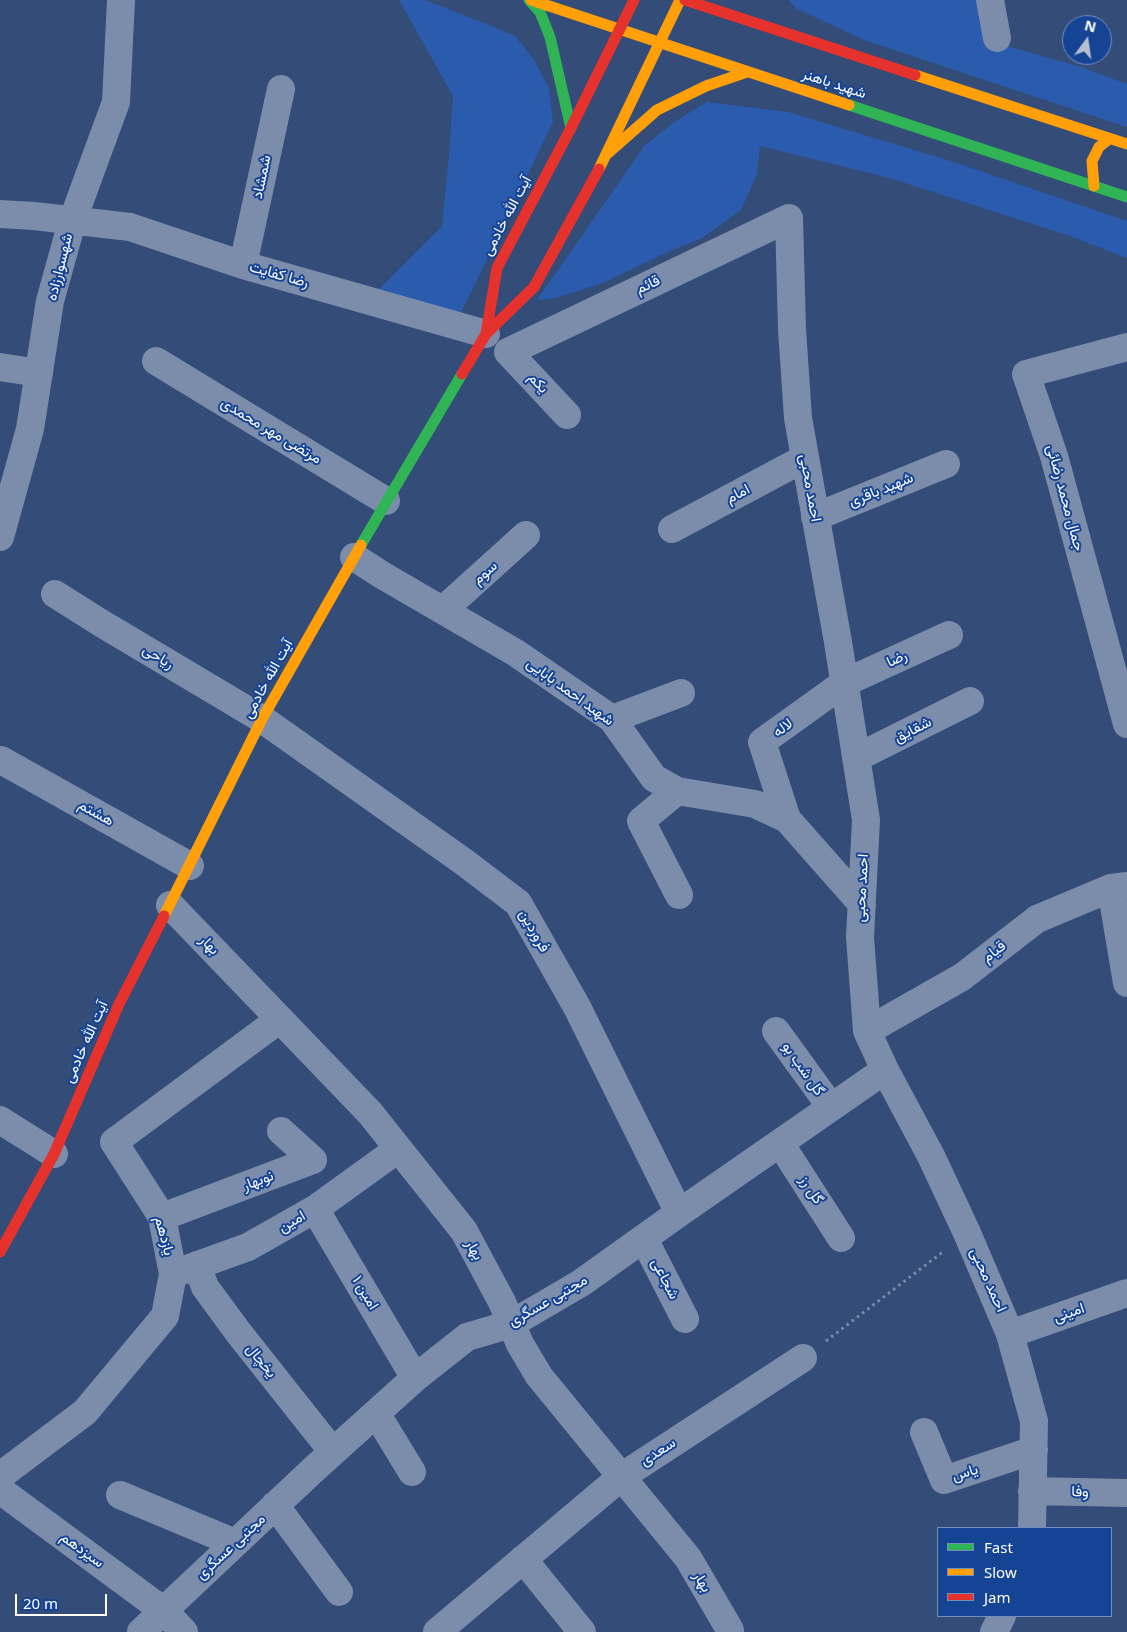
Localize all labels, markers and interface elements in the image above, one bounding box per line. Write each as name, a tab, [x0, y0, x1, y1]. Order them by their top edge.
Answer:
north arrow	[1062, 15, 1112, 65]
text: N	[1083, 15, 1098, 37]
street label: شهید باهنر	[800, 65, 868, 103]
street label: شمشاد	[249, 154, 275, 200]
street label: آیت الله خادمی	[478, 173, 536, 259]
street label: شهسوارزاده	[43, 231, 77, 303]
street label: رضا کفایت	[247, 258, 311, 292]
street label: قائم	[633, 272, 663, 298]
street label: یکم	[524, 369, 552, 397]
street label: مرتضی مهر محمدی	[217, 394, 325, 468]
street label: جمال محمد رضائی	[1042, 443, 1088, 553]
street label: احمد محبی	[795, 453, 825, 523]
street label: شهید باقری	[846, 469, 916, 511]
street label: امام	[723, 480, 753, 508]
street label: سوم	[469, 557, 501, 589]
street label: آیت الله خادمی	[239, 636, 297, 722]
street label: ریاحی	[139, 641, 177, 673]
street label: رضا	[884, 647, 910, 671]
street label: شهید احمد بابایی	[523, 654, 617, 730]
street label: شقایق	[891, 713, 935, 747]
street label: لاله	[769, 715, 797, 741]
street label: هشتم	[75, 796, 117, 830]
street label: احمد محبی	[851, 853, 873, 923]
street label: فروردین	[515, 906, 553, 956]
street label: بهار	[195, 931, 223, 959]
street label: قیام	[979, 937, 1009, 967]
street label: آیت الله خادمی	[60, 998, 112, 1086]
street label: گل شب بو	[778, 1039, 828, 1099]
street label: نوبهار	[240, 1167, 276, 1195]
street label: گل رز	[795, 1172, 827, 1208]
street label: امین	[275, 1207, 309, 1237]
street label: یازدهم	[150, 1215, 178, 1257]
street label: بهار	[461, 1236, 487, 1264]
street label: احمد محبی	[966, 1245, 1010, 1315]
street label: شجاعی	[647, 1256, 683, 1302]
street label: مجتبی عسگری	[505, 1271, 591, 1331]
street label: امین ۱	[348, 1273, 382, 1313]
street label: امینی	[1051, 1299, 1087, 1327]
street label: یخچال	[242, 1340, 280, 1382]
street label: سعدی	[637, 1434, 679, 1470]
street label: یاس	[950, 1460, 980, 1486]
street label: وفا	[1071, 1483, 1089, 1501]
street label: مجتبی عسگری	[193, 1510, 269, 1584]
legend	[937, 1527, 1112, 1617]
street label: سیزدهم	[57, 1528, 107, 1572]
text: Fast	[984, 1537, 1013, 1557]
text: Slow	[984, 1562, 1017, 1582]
street label: بهار	[689, 1568, 715, 1596]
scale bar	[18, 1584, 110, 1616]
text: Jam	[984, 1587, 1011, 1607]
text: 20 m	[23, 1593, 58, 1613]

